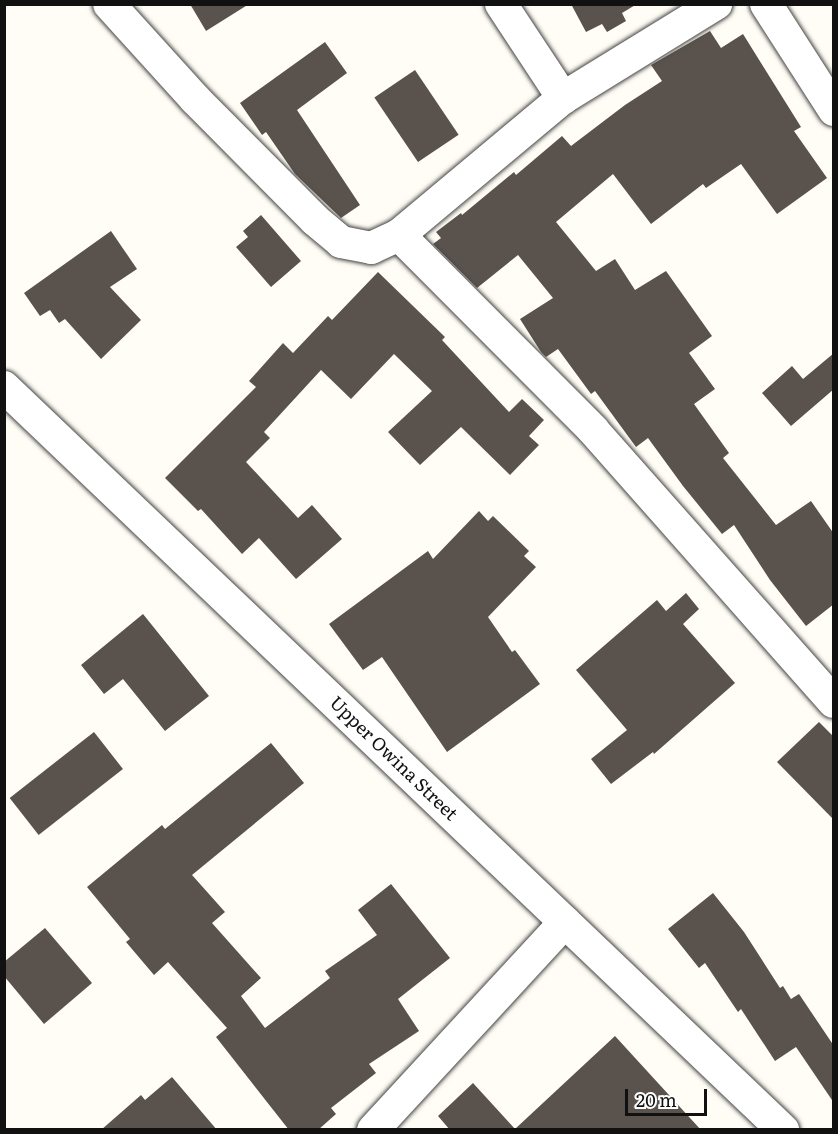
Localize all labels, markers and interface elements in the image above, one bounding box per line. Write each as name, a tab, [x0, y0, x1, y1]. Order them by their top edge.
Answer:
street label: Upper Owina Street	[326, 691, 462, 825]
scale bar	[628, 1077, 710, 1115]
text: 20 m	[636, 1086, 677, 1113]

